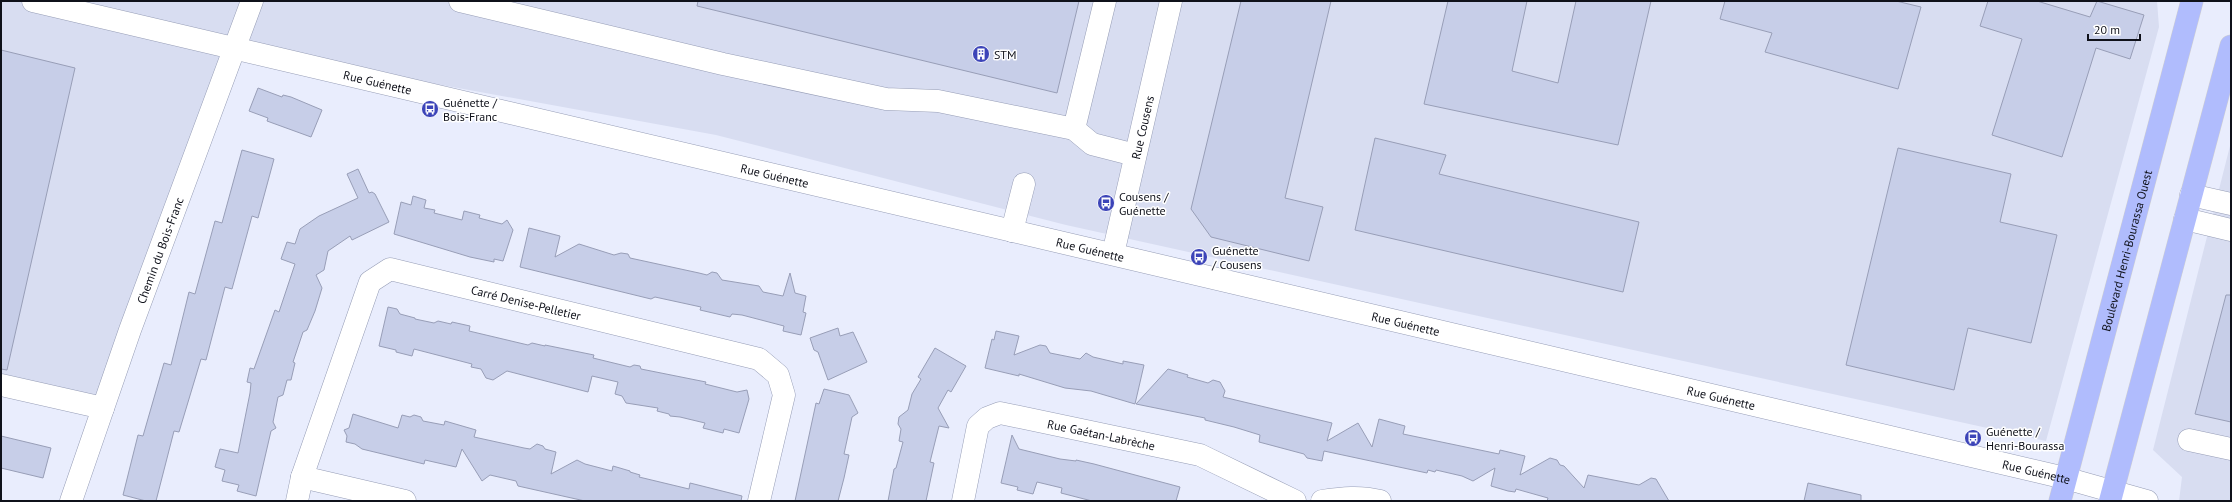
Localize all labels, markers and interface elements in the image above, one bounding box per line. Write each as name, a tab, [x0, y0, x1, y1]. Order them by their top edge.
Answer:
scale bar	[2088, 16, 2140, 42]
text: 20 m	[2094, 22, 2120, 37]
building icon: STM	[971, 44, 991, 64]
place label: STM	[994, 47, 1017, 62]
street label: Rue Guénette	[342, 67, 413, 97]
street label: Rue Cousens	[1127, 94, 1157, 161]
place label: Guénette / Bois-Franc	[443, 95, 498, 124]
bus stop icon: Guénette / Bois-Franc	[420, 99, 440, 119]
street label: Rue Guénette	[739, 160, 810, 190]
street label: Boulevard Henri-Bourassa Ouest	[2098, 168, 2155, 333]
place label: Cousens / Guénette	[1119, 189, 1169, 218]
bus stop icon: Cousens / Guénette	[1096, 193, 1116, 213]
street label: Chemin du Bois-Franc	[133, 194, 186, 306]
street label: Rue Guénette	[1055, 234, 1126, 264]
place label: Guénette / Cousens	[1211, 243, 1262, 272]
bus stop icon: Guénette / Cousens	[1189, 247, 1209, 267]
street label: Carré Denise-Pelletier	[470, 282, 583, 323]
street label: Rue Guénette	[1370, 308, 1441, 338]
street label: Rue Guénette	[1686, 382, 1757, 413]
street label: Rue Gaétan-Labrèche	[1046, 416, 1157, 453]
place label: Guénette / Henri-Bourassa	[1986, 424, 2064, 453]
bus stop icon: Guénette / Henri-Bourassa	[1963, 428, 1983, 448]
street label: Rue Guénette	[2001, 456, 2072, 487]

